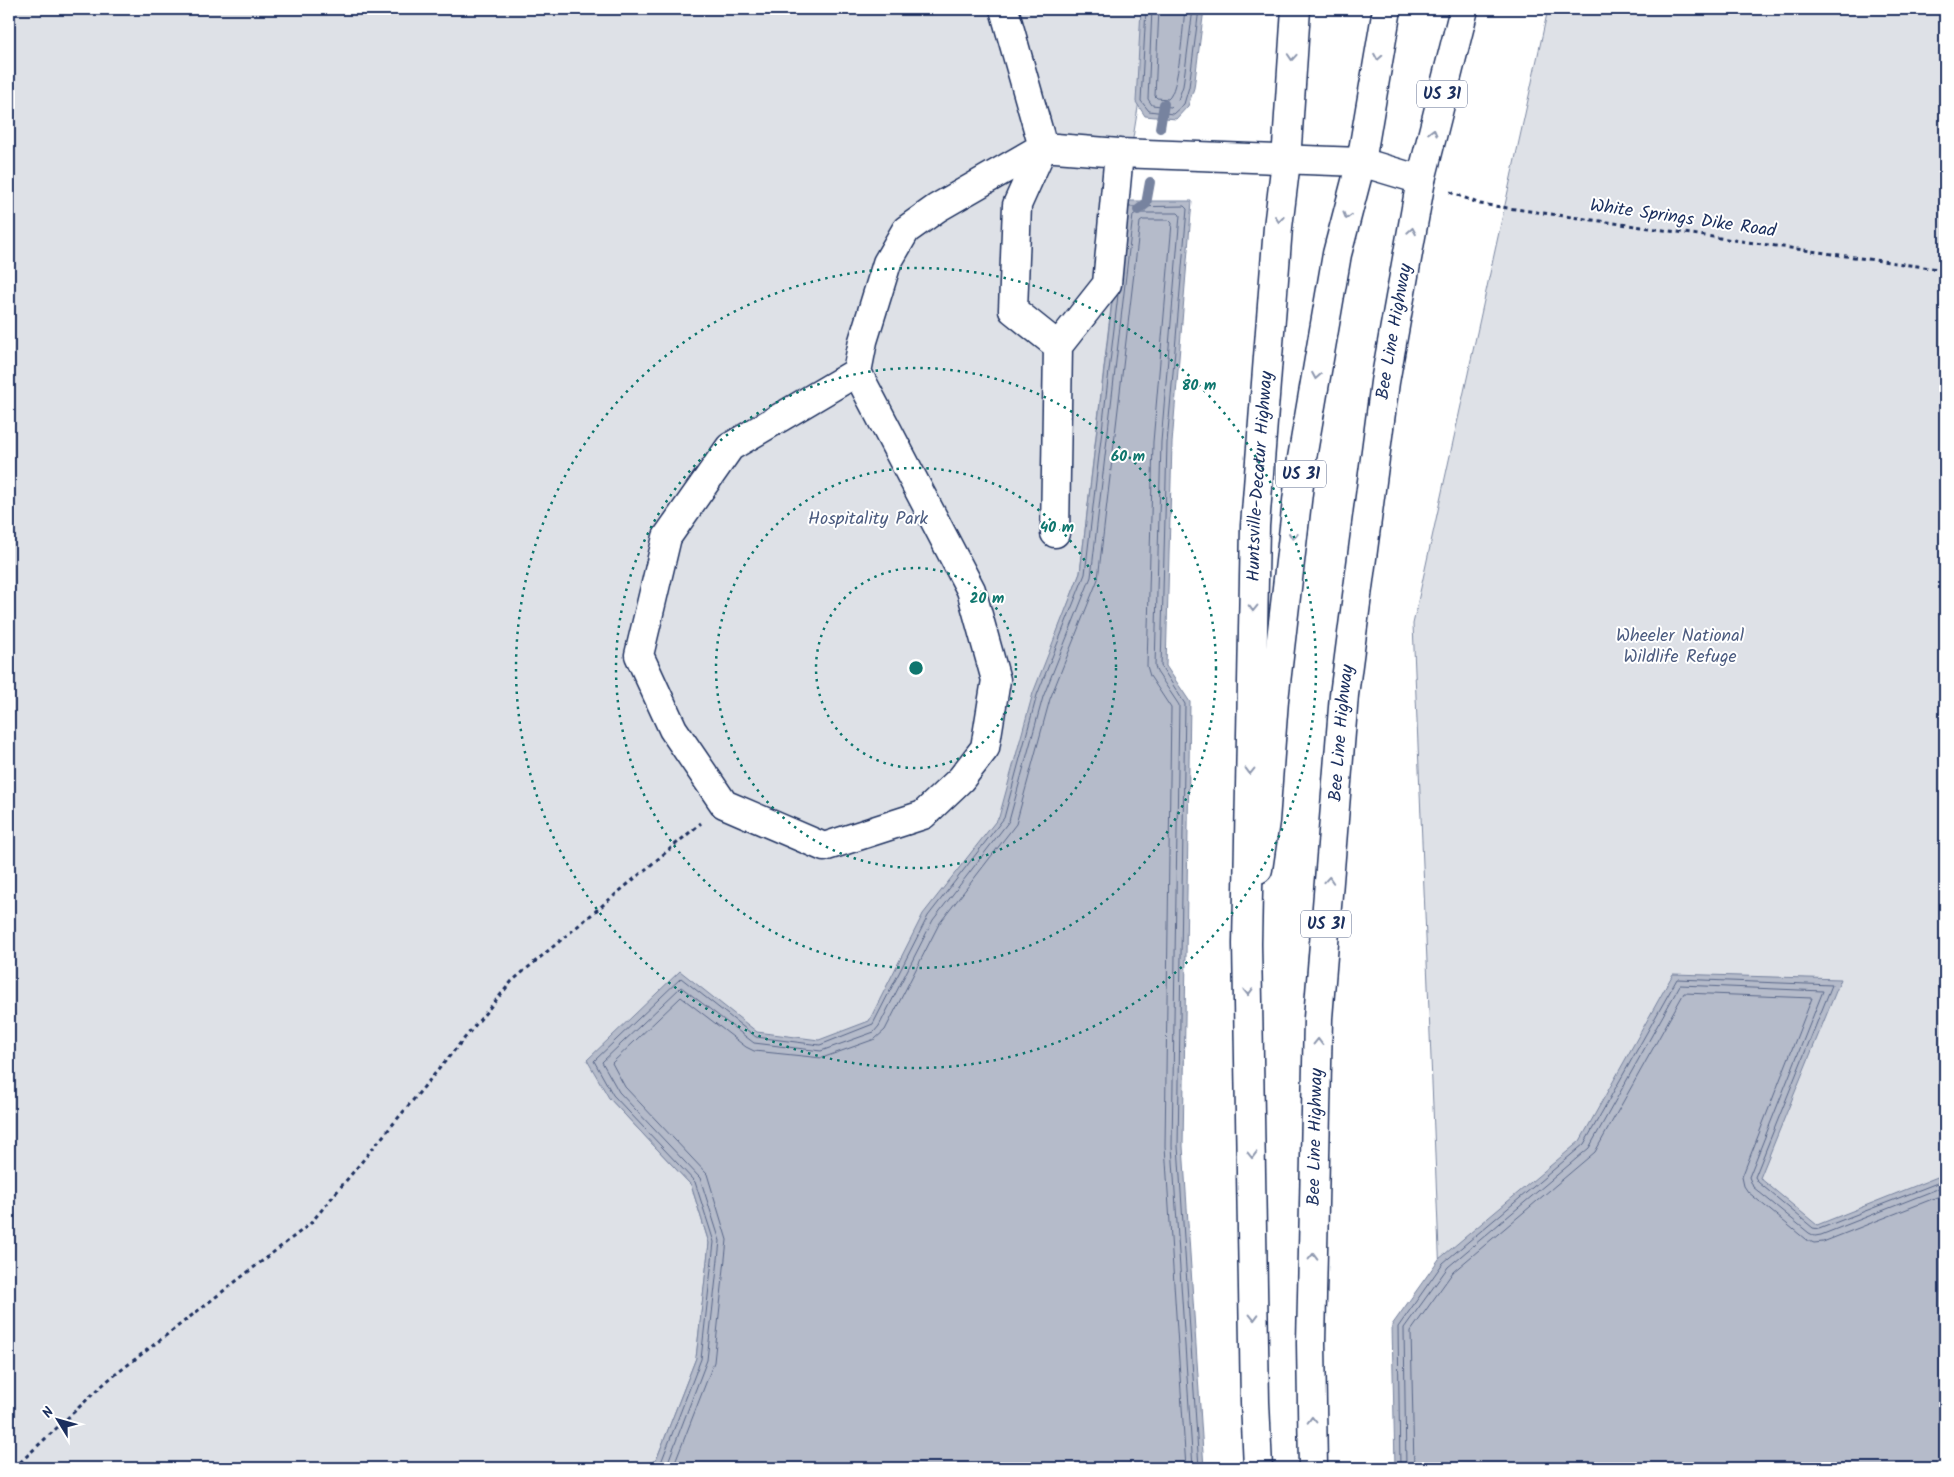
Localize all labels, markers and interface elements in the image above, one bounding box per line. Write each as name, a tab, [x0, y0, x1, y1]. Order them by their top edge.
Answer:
one-way arrow	[1374, 52, 1384, 61]
one-way arrow	[1286, 54, 1297, 62]
road number: US 31	[1417, 80, 1467, 108]
one-way arrow	[1427, 128, 1438, 137]
street label: White Springs Dike Road	[1588, 192, 1779, 247]
one-way arrow	[1342, 212, 1352, 220]
one-way arrow	[1274, 216, 1285, 224]
one-way arrow	[1406, 226, 1416, 235]
street label: Bee Line Highway	[1368, 261, 1420, 401]
street label: Huntsville-Decatur Highway	[1239, 370, 1281, 582]
one-way arrow	[1312, 371, 1322, 380]
text: 80 m	[1182, 374, 1216, 398]
text: 60 m	[1111, 445, 1145, 469]
road number: US 31	[1276, 460, 1326, 488]
park label: Hospitality Park	[808, 505, 929, 534]
text: 40 m	[1040, 516, 1074, 540]
one-way arrow	[1288, 533, 1299, 541]
text: 20 m	[970, 587, 1004, 611]
one-way arrow	[1248, 605, 1259, 613]
park label: Wheeler National Wildlife Refuge	[1616, 622, 1745, 672]
centre of rings	[907, 659, 925, 677]
street label: Bee Line Highway	[1321, 662, 1362, 803]
one-way arrow	[1245, 768, 1255, 775]
one-way arrow	[1324, 876, 1335, 884]
road number: US 31	[1301, 911, 1351, 938]
one-way arrow	[1243, 989, 1253, 997]
one-way arrow	[1313, 1038, 1323, 1046]
street label: Bee Line Highway	[1299, 1067, 1331, 1206]
one-way arrow	[1246, 1151, 1257, 1159]
one-way arrow	[1307, 1253, 1318, 1261]
one-way arrow	[1249, 1314, 1259, 1322]
north arrow	[32, 1394, 82, 1444]
text: N	[37, 1403, 60, 1423]
one-way arrow	[1307, 1415, 1318, 1423]

